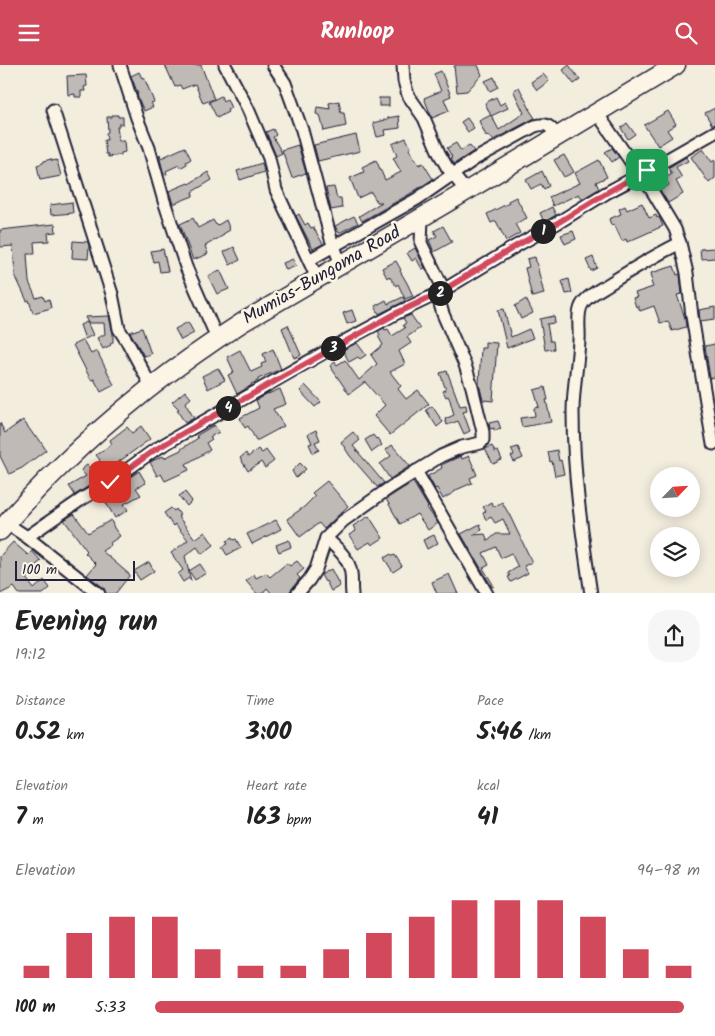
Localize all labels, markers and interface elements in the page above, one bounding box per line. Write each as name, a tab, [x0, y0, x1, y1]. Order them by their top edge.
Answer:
text: Runloop	[321, 15, 394, 50]
icon: menu	[15, 19, 43, 47]
icon: search	[672, 19, 700, 47]
pin	[626, 149, 668, 191]
icon: arrive	[633, 156, 661, 184]
street label: Mumias-Bungoma Road	[238, 218, 407, 333]
pin: 1	[530, 219, 556, 243]
text: 1	[541, 220, 546, 242]
pin: 2	[428, 281, 452, 305]
text: 2	[436, 282, 445, 304]
pin: 3	[320, 335, 346, 361]
text: 3	[330, 337, 337, 359]
pin: 4	[216, 395, 240, 421]
text: 4	[225, 397, 232, 419]
pin	[89, 461, 131, 503]
north arrow	[650, 467, 700, 517]
map controls	[650, 467, 700, 577]
icon: check	[96, 468, 124, 496]
button: layers	[650, 527, 700, 577]
scale bar	[15, 558, 135, 582]
text: 100 m	[22, 559, 57, 581]
text: Evening run	[15, 600, 158, 645]
button: share	[648, 610, 700, 662]
text: 19:12	[15, 642, 46, 667]
text: Distance	[15, 690, 65, 712]
text: Time	[246, 690, 274, 712]
text: Pace	[477, 690, 504, 712]
text: 0.52	[15, 712, 61, 752]
text: 3:00	[246, 712, 291, 752]
text: 5:46	[477, 712, 523, 752]
text: km	[61, 724, 84, 746]
text: /km	[523, 724, 551, 746]
text: Elevation	[15, 775, 68, 797]
text: Heart rate	[246, 775, 307, 797]
text: kcal	[477, 775, 500, 797]
text: 7	[15, 797, 27, 837]
text: 163	[246, 797, 281, 837]
text: 41	[477, 797, 498, 837]
text: m	[27, 809, 44, 831]
text: bpm	[281, 809, 312, 831]
text: Elevation	[15, 858, 76, 883]
text: 94–98 m	[637, 858, 700, 883]
text: 100 m	[15, 995, 56, 1020]
text: 5:33	[95, 995, 126, 1020]

